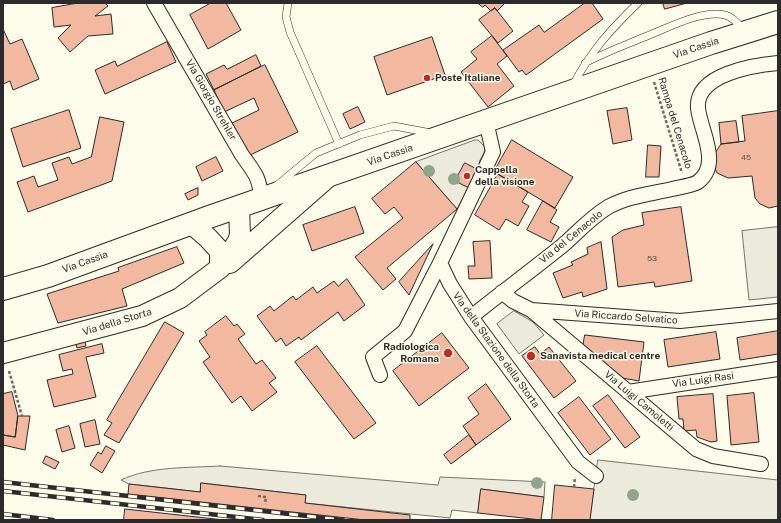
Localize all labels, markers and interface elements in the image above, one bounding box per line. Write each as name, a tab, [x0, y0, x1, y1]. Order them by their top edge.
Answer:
street label: Via Cassia	[672, 35, 720, 61]
street label: Via Giorgio Strehler	[183, 58, 239, 142]
place label: Poste Italiane	[435, 72, 500, 84]
marker: Poste Italiane	[422, 73, 432, 83]
street label: Rampa del Cenacolo	[655, 76, 695, 170]
street label: Via Cassia	[366, 142, 414, 168]
house number: 45	[741, 153, 751, 163]
place label: Cappella della visione	[475, 164, 534, 188]
marker: Cappella della visione	[462, 171, 472, 181]
street label: Via del Cenacolo	[537, 208, 605, 266]
street label: Via Cassia	[61, 248, 109, 276]
house number: 53	[647, 254, 657, 264]
street label: Via della Stazione della Storta	[450, 290, 542, 410]
street label: Via della Storta	[81, 306, 153, 338]
street label: Via Riccardo Selvatico	[574, 307, 678, 327]
place label: Radiologica Romana	[383, 341, 439, 364]
marker: Radiologica Romana	[442, 347, 454, 359]
marker: Sanavista medical centre	[525, 350, 537, 362]
place label: Sanavista medical centre	[540, 350, 660, 362]
street label: Via Luigi Camoletti	[602, 368, 676, 434]
street label: Via Luigi Rasi	[671, 370, 735, 390]

